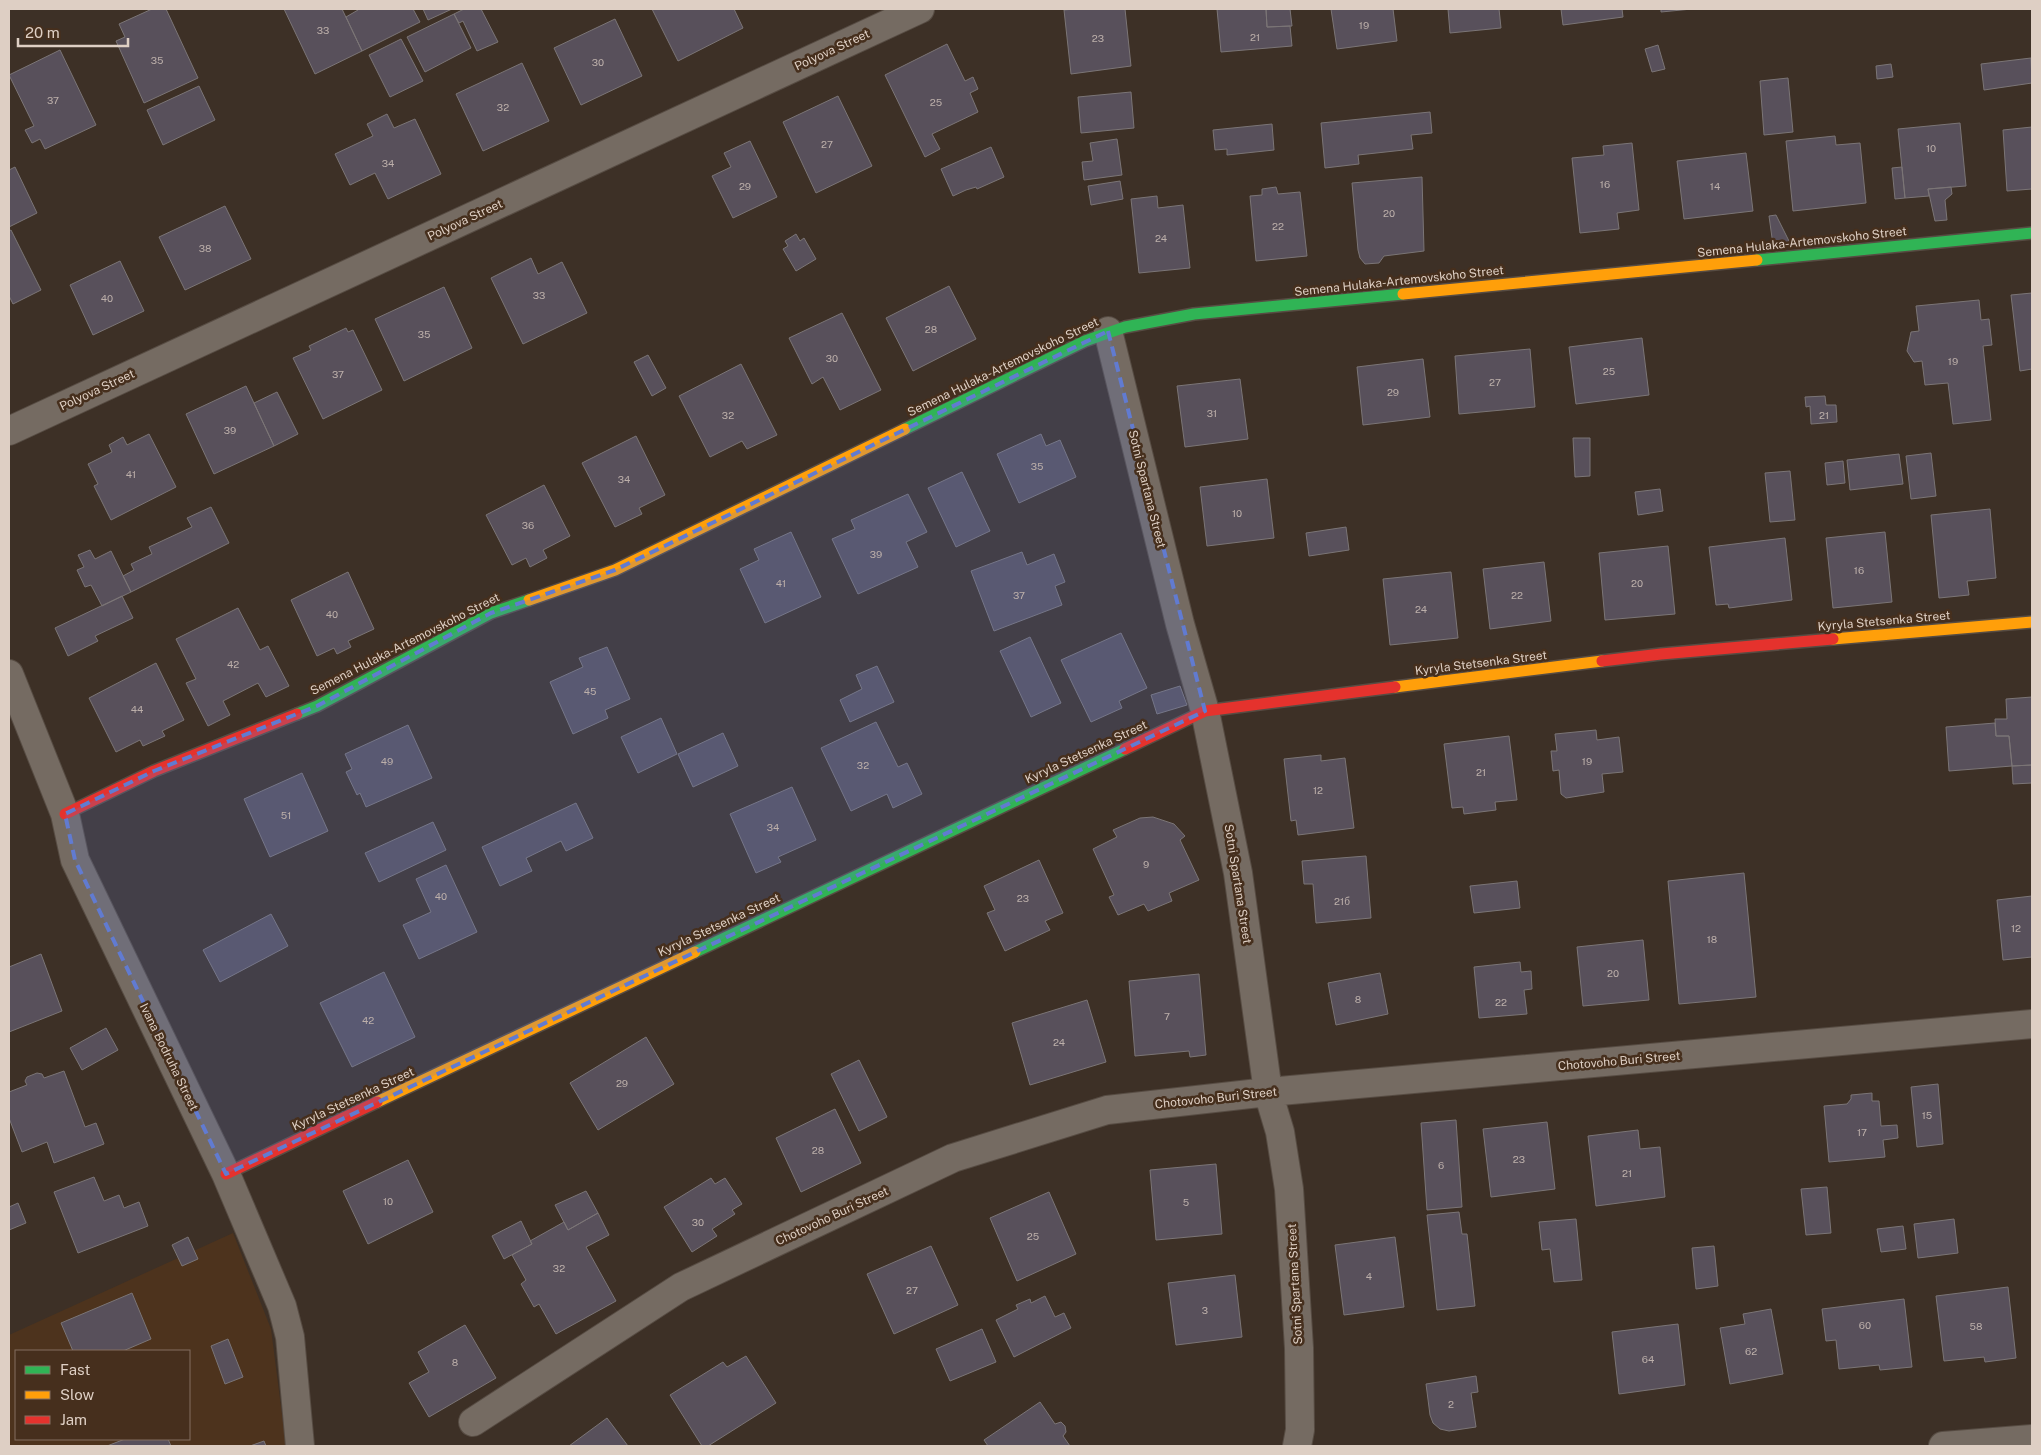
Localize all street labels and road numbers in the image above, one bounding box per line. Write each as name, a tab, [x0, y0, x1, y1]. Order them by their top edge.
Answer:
street label: Polyova Street	[792, 26, 872, 74]
street label: Polyova Street	[425, 196, 505, 244]
street label: Semena Hulaka-Artemovskoho Street	[1697, 224, 1908, 260]
street label: Semena Hulaka-Artemovskoho Street	[1294, 263, 1505, 299]
street label: Semena Hulaka-Artemovskoho Street	[905, 314, 1101, 419]
street label: Polyova Street	[57, 366, 137, 414]
street label: Sotni Spartana Street	[1126, 429, 1169, 550]
street label: Semena Hulaka-Artemovskoho Street	[308, 590, 502, 698]
street label: Kyryla Stetsenka Street	[1817, 608, 1951, 634]
street label: Kyryla Stetsenka Street	[1414, 648, 1548, 678]
street label: Kyryla Stetsenka Street	[1023, 717, 1150, 786]
street label: Sotni Spartana Street	[1222, 823, 1254, 945]
street label: Kyryla Stetsenka Street	[656, 890, 783, 959]
street label: Ivana Bodruha Street	[137, 1001, 201, 1113]
street label: Chotovoho Buri Street	[1557, 1049, 1681, 1073]
street label: Kyryla Stetsenka Street	[290, 1064, 417, 1133]
street label: Chotovoho Buri Street	[1154, 1085, 1278, 1111]
street label: Chotovoho Buri Street	[773, 1184, 891, 1248]
street label: Sotni Spartana Street	[1285, 1223, 1305, 1345]

